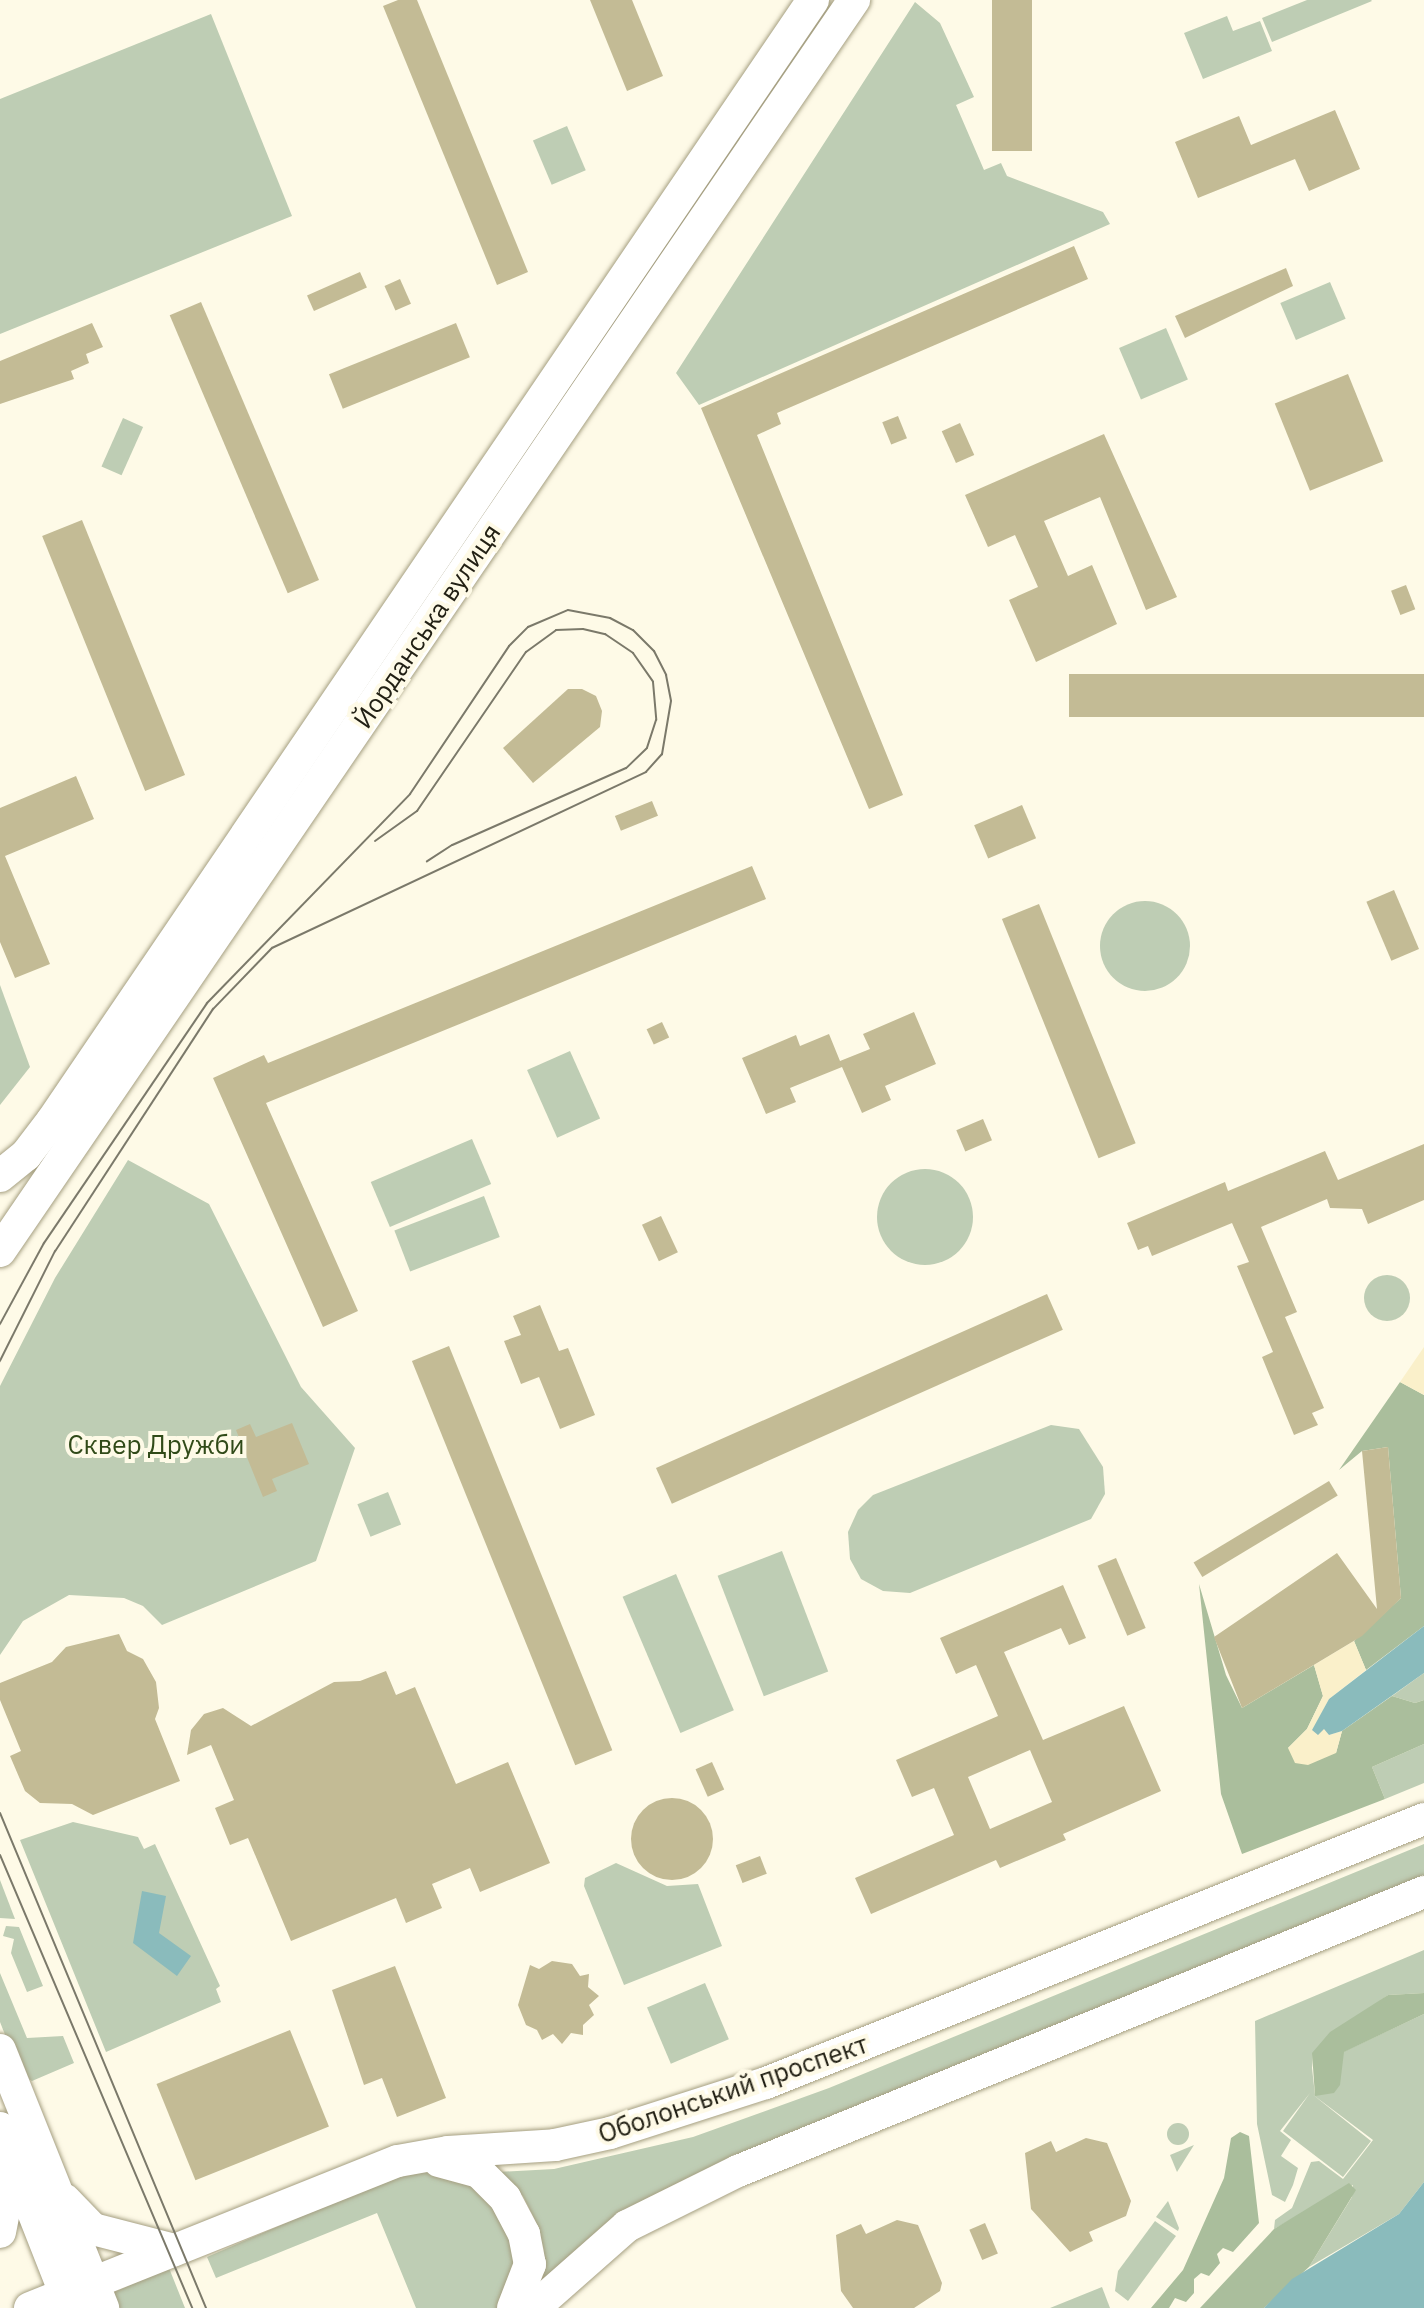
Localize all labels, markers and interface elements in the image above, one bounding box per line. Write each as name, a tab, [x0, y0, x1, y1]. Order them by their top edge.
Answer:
street label: Йорданська вулиця	[347, 518, 507, 734]
park label: Сквер Дружби	[67, 1429, 245, 1461]
street label: Оболонський проспект	[594, 2028, 872, 2150]

